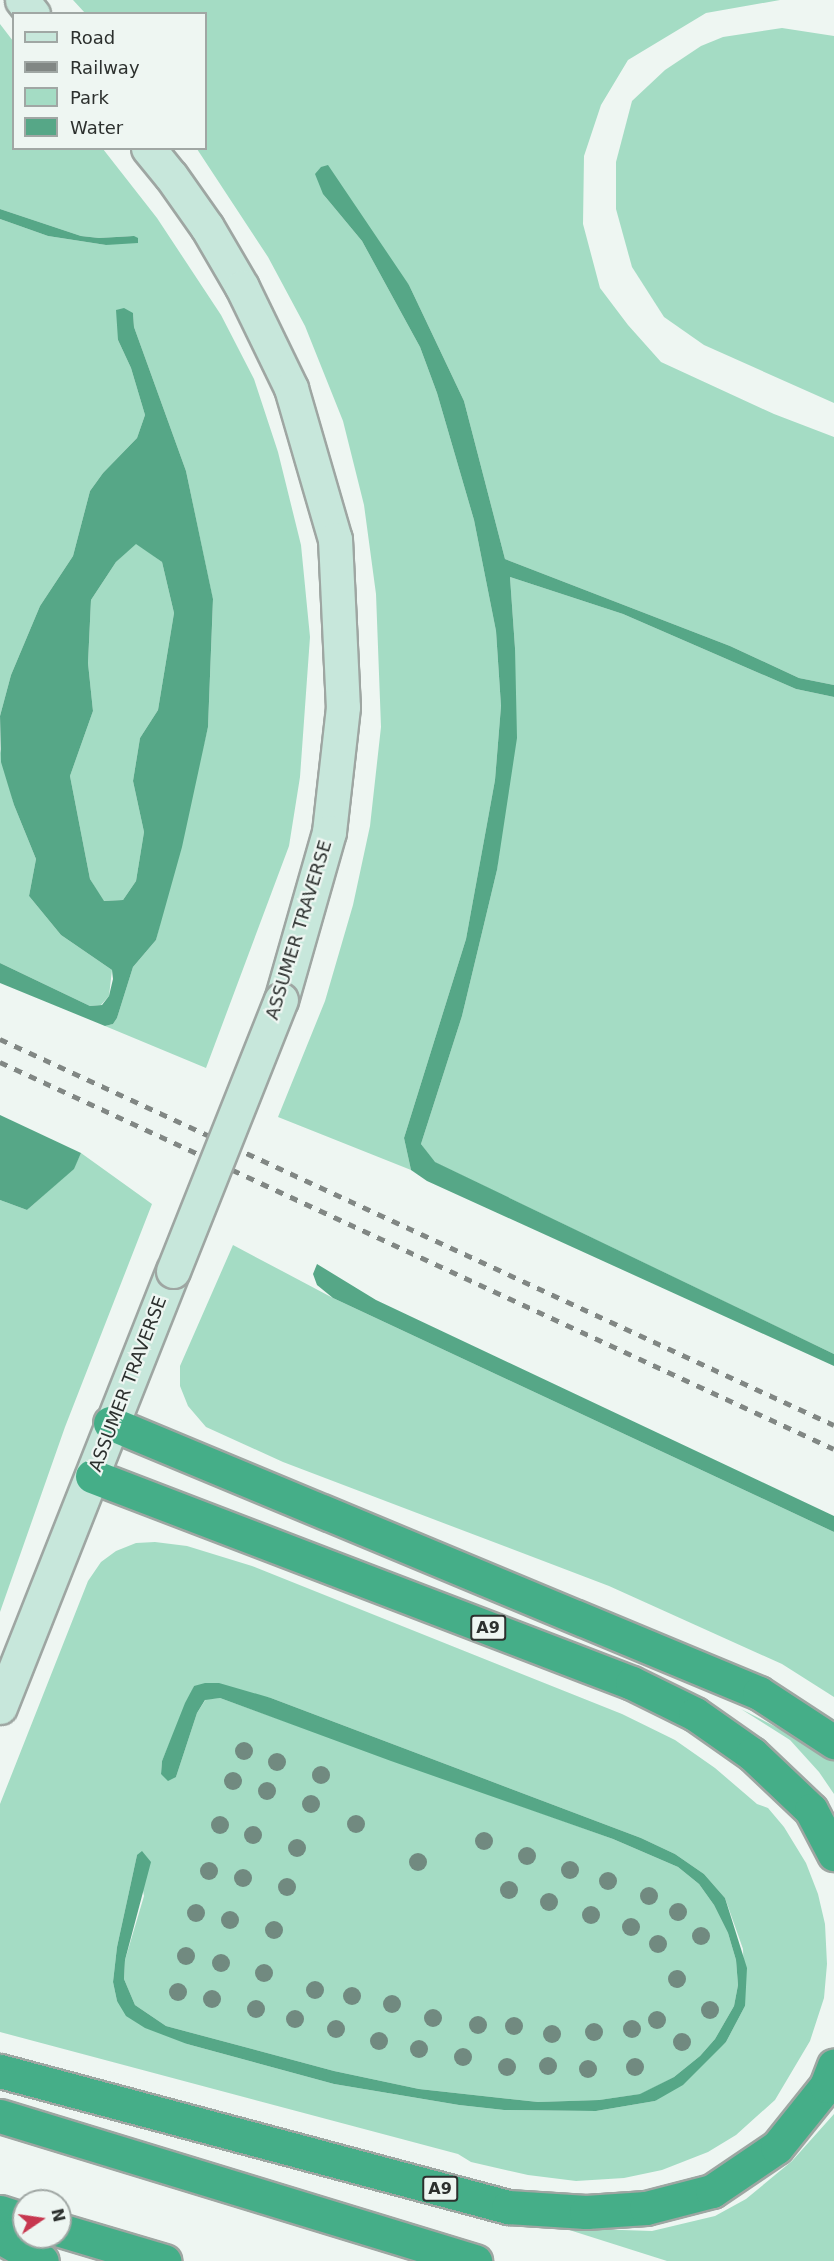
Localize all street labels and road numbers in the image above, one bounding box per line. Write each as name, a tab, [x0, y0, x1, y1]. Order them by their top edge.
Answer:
street label: ASSUMER TRAVERSE	[261, 838, 337, 1022]
street label: ASSUMER TRAVERSE	[85, 1293, 171, 1475]
road number: A9	[470, 1615, 506, 1641]
road number: A9	[422, 2176, 458, 2202]

